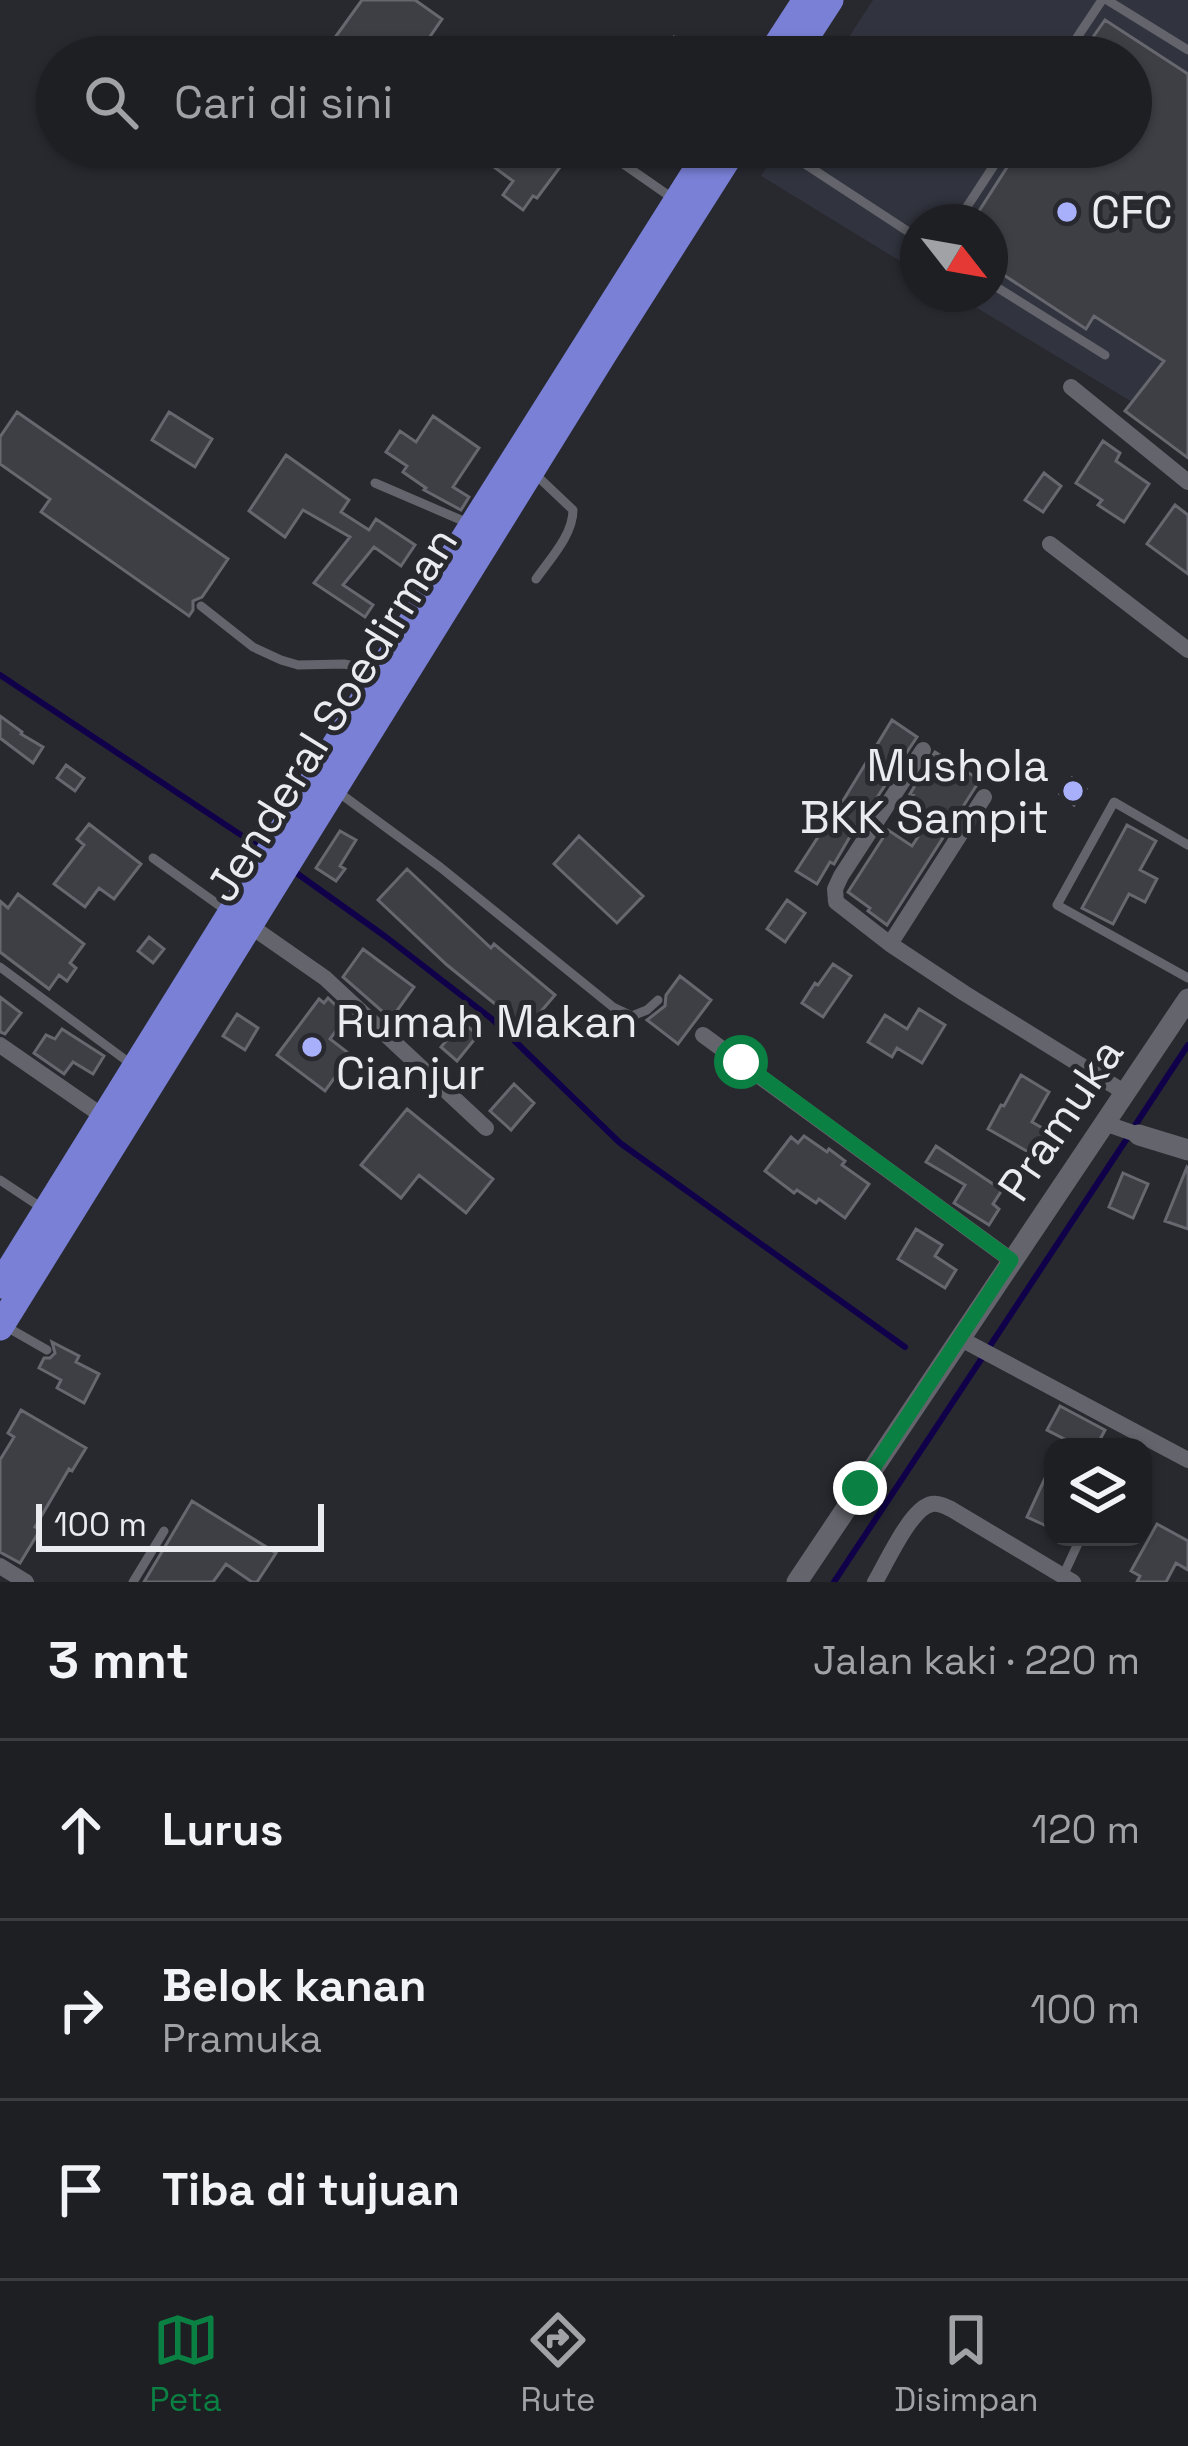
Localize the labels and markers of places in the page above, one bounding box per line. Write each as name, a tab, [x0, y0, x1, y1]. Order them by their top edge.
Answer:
place label: CFC	[1091, 184, 1173, 241]
marker: CFC	[1054, 199, 1080, 225]
place label: Mushola BKK Sampit	[800, 737, 1049, 846]
marker: Mushola BKK Sampit	[1060, 778, 1086, 804]
place label: Rumah Makan Cianjur	[336, 993, 638, 1102]
marker: Rumah Makan Cianjur	[299, 1034, 325, 1060]

